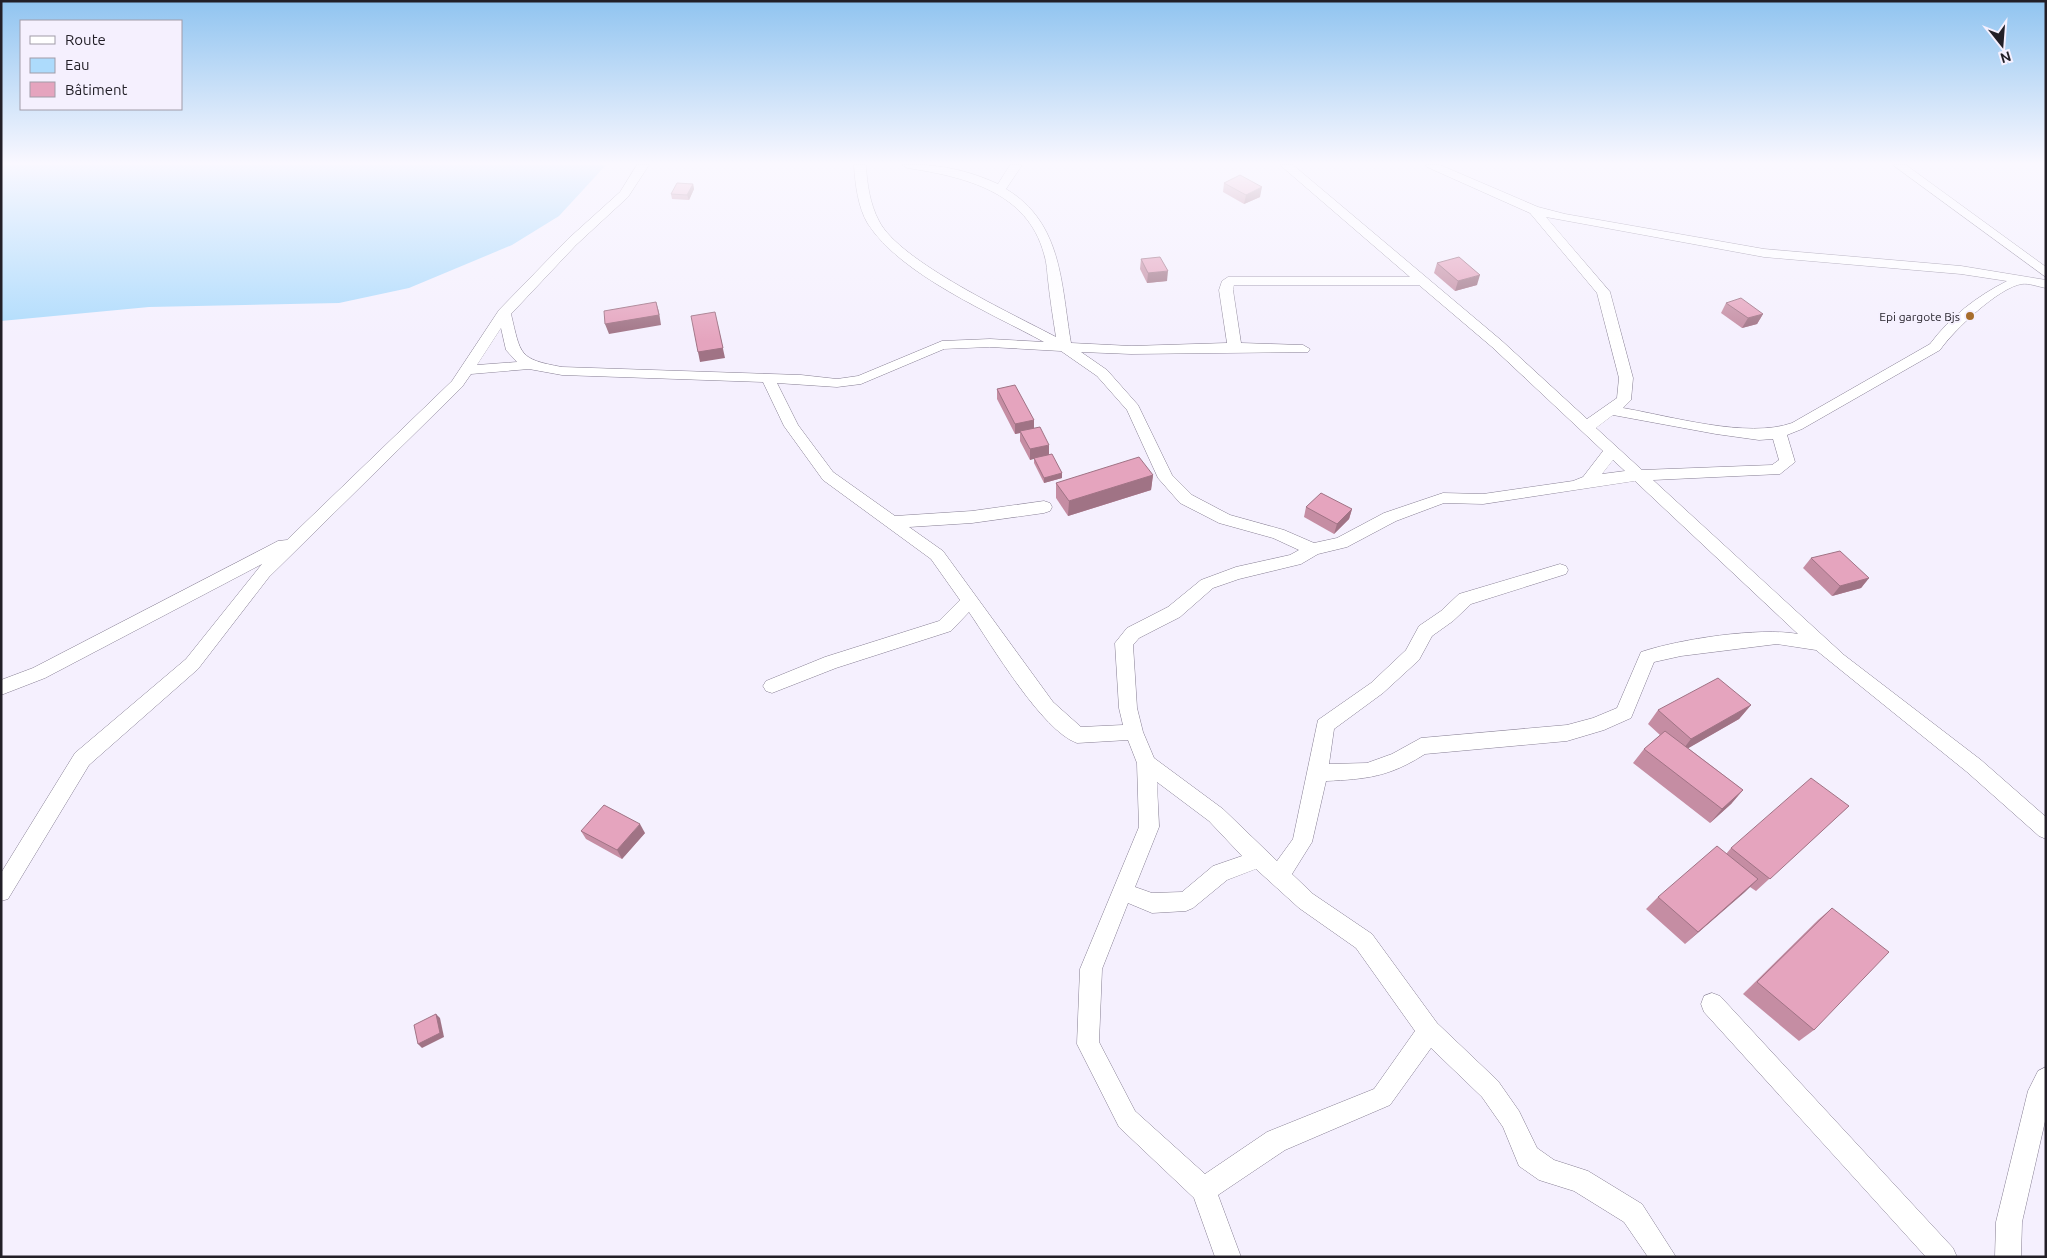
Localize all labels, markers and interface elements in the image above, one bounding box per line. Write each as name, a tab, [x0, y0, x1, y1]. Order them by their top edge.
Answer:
legend	[20, 20, 182, 110]
north arrow	[1977, 20, 2027, 70]
text: Route	[65, 31, 106, 48]
text: N	[1998, 48, 2013, 67]
text: Eau	[65, 56, 90, 73]
text: Bâtiment	[65, 81, 128, 98]
place label: Epi gargote Bjs	[1879, 310, 1960, 323]
marker: Epi gargote Bjs	[1964, 310, 1976, 322]

